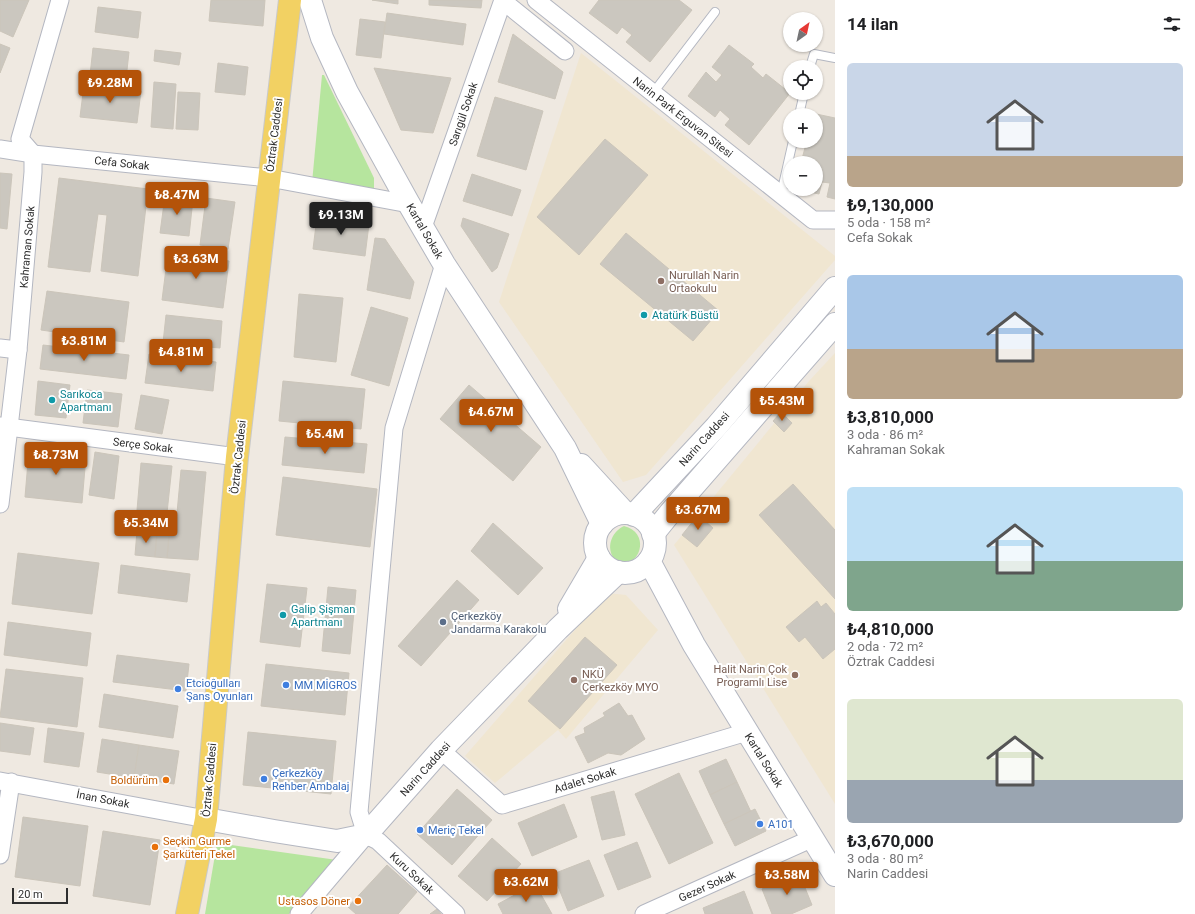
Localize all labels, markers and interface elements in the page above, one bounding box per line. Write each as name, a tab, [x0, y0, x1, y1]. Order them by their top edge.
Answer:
north arrow	[783, 12, 823, 52]
map controls	[783, 12, 823, 196]
icon: filters	[1161, 13, 1183, 35]
text: 14 ilan	[847, 14, 898, 34]
button: locate	[783, 60, 823, 100]
pin: ₺9.28M	[77, 70, 143, 104]
street label: Narin Park Erguvan Sitesi	[630, 74, 735, 160]
text: ₺9.28M	[87, 75, 133, 90]
street label: Sarıgül Sokak	[446, 80, 481, 148]
icon: home	[979, 89, 1051, 161]
street label: Öztrak Caddesi	[264, 97, 285, 173]
button: +	[783, 108, 823, 148]
street label: Cefa Sokak	[94, 154, 151, 173]
button: −	[783, 156, 823, 196]
pin: ₺8.47M	[144, 182, 210, 216]
text: ₺8.47M	[154, 187, 200, 202]
text: ₺9,130,000	[847, 195, 934, 215]
street label: Kartal Sokak	[403, 201, 446, 262]
pin: ₺9.13M	[308, 202, 374, 236]
street label: Kahraman Sokak	[17, 205, 38, 289]
text: ₺9.13M	[318, 207, 364, 222]
text: 5 oda · 158 m²	[847, 215, 931, 230]
text: Cefa Sokak	[847, 230, 913, 245]
pin: ₺3.63M	[163, 246, 229, 280]
text: ₺3.63M	[173, 251, 219, 266]
place label: Nurullah Narin Ortaokulu	[669, 269, 739, 295]
marker: Nurullah Narin Ortaokulu	[656, 276, 666, 286]
icon: home	[979, 301, 1051, 373]
place label: Atatürk Büstü	[652, 309, 719, 322]
marker: Atatürk Büstü	[639, 310, 649, 320]
pin: ₺3.81M	[51, 328, 117, 362]
text: ₺3.81M	[61, 333, 107, 348]
pin: ₺4.81M	[148, 339, 214, 373]
text: ₺4.81M	[158, 344, 204, 359]
place label: Sarıkoca Apartmanı	[60, 388, 111, 414]
pin: ₺5.43M	[749, 388, 815, 422]
text: ₺5.43M	[759, 393, 805, 408]
marker: Sarıkoca Apartmanı	[47, 395, 57, 405]
pin: ₺4.67M	[458, 399, 524, 433]
text: ₺4.67M	[468, 404, 514, 419]
text: ₺3,810,000	[847, 407, 934, 427]
street label: Narin Caddesi	[677, 409, 732, 469]
street label: Öztrak Caddesi	[228, 419, 249, 495]
pin: ₺5.4M	[297, 421, 353, 455]
text: ₺5.4M	[306, 426, 344, 441]
text: 3 oda · 86 m²	[847, 427, 923, 442]
street label: Serçe Sokak	[112, 435, 174, 456]
pin: ₺8.73M	[23, 442, 89, 476]
text: Kahraman Sokak	[847, 442, 945, 457]
text: ₺8.73M	[33, 447, 79, 462]
pin: ₺3.67M	[665, 497, 731, 531]
text: ₺3.67M	[675, 502, 721, 517]
pin: ₺5.34M	[113, 510, 179, 544]
icon: home	[979, 513, 1051, 585]
text: ₺5.34M	[123, 515, 169, 530]
place label: Galip Şişman Apartmanı	[291, 603, 355, 629]
marker: Galip Şişman Apartmanı	[278, 610, 288, 620]
place label: Çerkezköy Jandarma Karakolu	[451, 610, 546, 636]
marker: Çerkezköy Jandarma Karakolu	[438, 617, 448, 627]
text: ₺4,810,000	[847, 619, 934, 639]
text: 2 oda · 72 m²	[847, 639, 923, 654]
text: Öztrak Caddesi	[847, 654, 935, 669]
place label: Halit Narin Çok Programlı Lise	[713, 663, 787, 689]
place label: NKÜ Çerkezköy MYO	[582, 668, 659, 694]
marker: Halit Narin Çok Programlı Lise	[790, 670, 800, 680]
marker: NKÜ Çerkezköy MYO	[569, 675, 579, 685]
place label: Etcioğulları Şans Oyunları	[186, 677, 253, 703]
place label: MM MİGROS	[294, 679, 357, 692]
marker: MM MİGROS	[281, 680, 291, 690]
marker: Etcioğulları Şans Oyunları	[173, 684, 183, 694]
icon: home	[979, 725, 1051, 797]
street label: Kartal Sokak	[742, 731, 786, 790]
street label: Narin Caddesi	[398, 739, 453, 799]
street label: Öztrak Caddesi	[200, 743, 219, 818]
street label: Adalet Sokak	[553, 765, 618, 796]
place label: Çerkezköy Rehber Ambalaj	[272, 767, 349, 793]
place label: Boldürüm	[110, 774, 158, 787]
marker: Çerkezköy Rehber Ambalaj	[259, 774, 269, 784]
marker: Boldürüm	[161, 775, 171, 785]
street label: İnan Sokak	[75, 788, 131, 811]
place label: A101	[768, 818, 794, 831]
marker: A101	[755, 819, 765, 829]
place label: Meriç Tekel	[428, 824, 484, 837]
marker: Meriç Tekel	[415, 825, 425, 835]
text: ₺3,670,000	[847, 831, 934, 851]
place label: Seçkin Gurme Şarküteri Tekel	[163, 835, 235, 861]
marker: Seçkin Gurme Şarküteri Tekel	[150, 842, 160, 852]
street label: Kuru Sokak	[387, 850, 437, 897]
text: 3 oda · 80 m²	[847, 851, 923, 866]
pin: ₺3.58M	[754, 862, 820, 896]
text: Narin Caddesi	[847, 866, 928, 881]
text: ₺3.58M	[764, 867, 810, 882]
street label: Gezer Sokak	[677, 868, 738, 905]
pin: ₺3.62M	[493, 869, 559, 903]
text: ₺3.62M	[503, 874, 549, 889]
scale bar	[12, 886, 68, 905]
text: 20 m	[18, 888, 43, 901]
place label: Ustasos Döner	[278, 895, 350, 908]
marker: Ustasos Döner	[353, 896, 363, 906]

